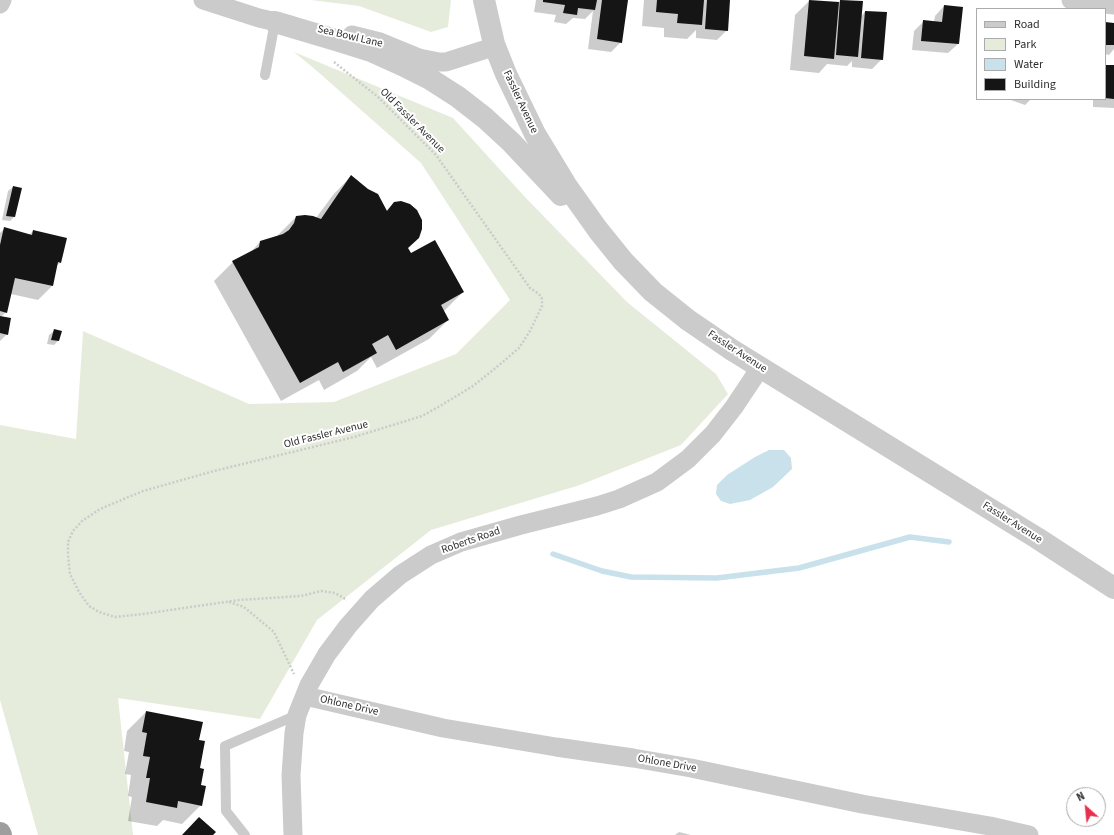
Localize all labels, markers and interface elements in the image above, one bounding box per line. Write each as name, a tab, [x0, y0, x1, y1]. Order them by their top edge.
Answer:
legend	[976, 8, 1106, 100]
text: Road	[1014, 16, 1040, 33]
street label: Sea Bowl Lane	[316, 23, 384, 51]
text: Park	[1014, 36, 1036, 53]
text: Water	[1014, 56, 1043, 73]
street label: Fassler Avenue	[500, 68, 540, 136]
text: Building	[1014, 76, 1056, 93]
street label: Old Fassler Avenue	[377, 86, 447, 156]
street label: Fassler Avenue	[705, 328, 769, 376]
street label: Old Fassler Avenue	[282, 418, 370, 452]
street label: Fassler Avenue	[980, 499, 1044, 547]
street label: Roberts Road	[440, 525, 502, 557]
street label: Ohlone Drive	[318, 693, 380, 719]
street label: Ohlone Drive	[637, 752, 697, 776]
north arrow	[1066, 787, 1106, 827]
text: N	[1074, 788, 1087, 805]

